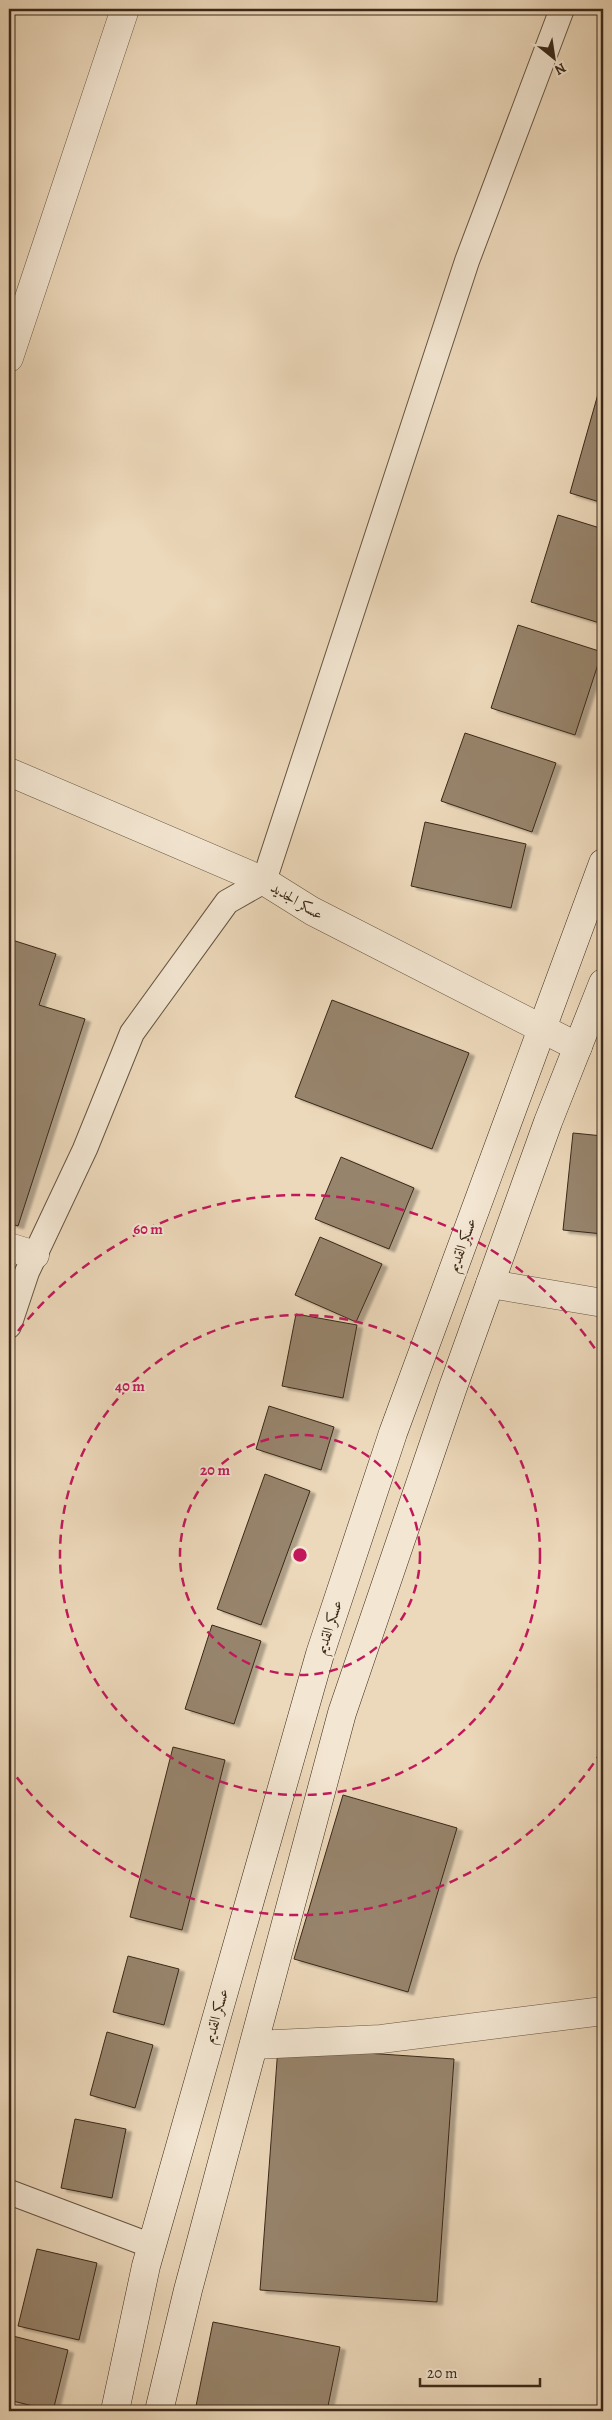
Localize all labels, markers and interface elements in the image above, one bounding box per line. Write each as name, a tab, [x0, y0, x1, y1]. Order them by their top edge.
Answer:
north arrow	[530, 32, 580, 82]
text: N	[551, 58, 569, 80]
street label: عسكر الجديد	[267, 877, 327, 925]
street label: عسكر القديم	[443, 1215, 484, 1276]
text: 60 m	[133, 1219, 163, 1239]
text: 40 m	[115, 1376, 145, 1396]
text: 20 m	[200, 1460, 230, 1480]
centre of rings	[291, 1546, 309, 1564]
street label: عسكر القديم	[311, 1597, 350, 1658]
street label: عسكر القديم	[199, 1986, 236, 2047]
scale bar	[420, 2355, 540, 2387]
text: 20 m	[427, 2363, 458, 2383]

